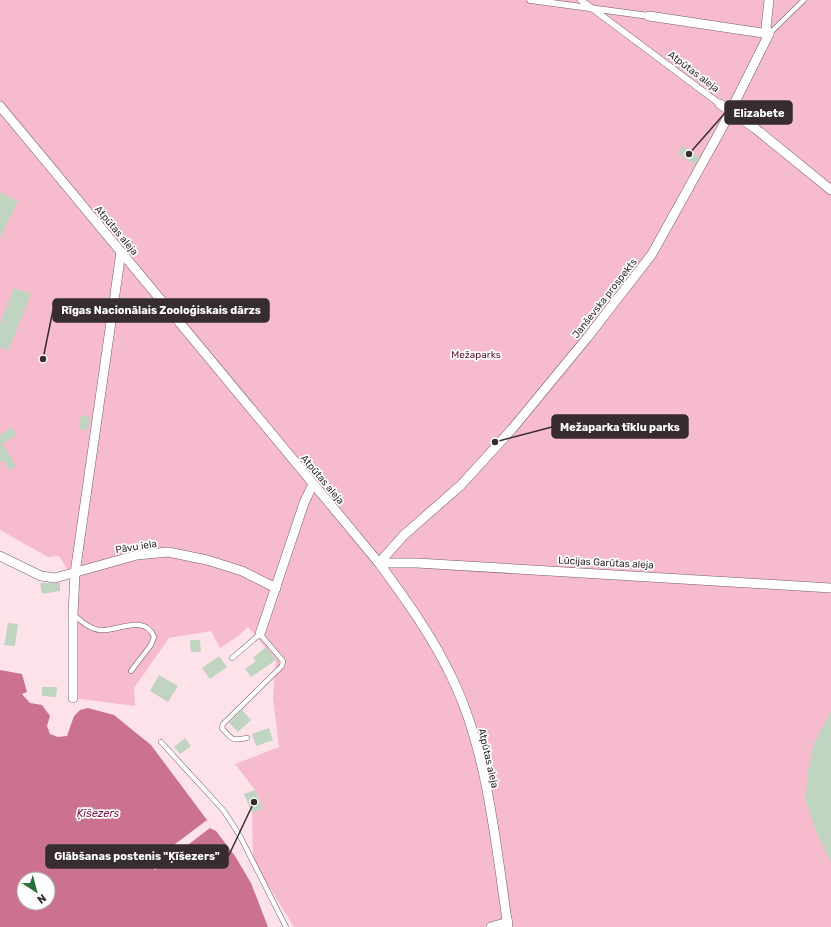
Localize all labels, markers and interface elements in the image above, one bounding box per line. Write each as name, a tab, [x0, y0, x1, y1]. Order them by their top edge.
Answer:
street label: Atpūtas aleja	[665, 49, 721, 95]
callout: Elizabete	[725, 101, 792, 124]
text: Elizabete	[733, 107, 785, 120]
street label: Atpūtas aleja	[92, 203, 140, 258]
street label: Janševska prospekts	[570, 256, 640, 341]
callout: Rīgas Nacionālais Zooloģiskais dārzs	[53, 299, 269, 322]
text: Rīgas Nacionālais Zooloģiskais dārzs	[61, 304, 261, 317]
park label: Mežaparks	[451, 349, 501, 361]
callout: Mežaparka tīklu parks	[552, 415, 688, 438]
text: Mežaparka tīklu parks	[560, 421, 680, 434]
street label: Atpūtas aleja	[298, 452, 346, 507]
street label: Pāvu iela	[115, 538, 158, 556]
street label: Lūcijas Garūtas aleja	[558, 555, 654, 571]
street label: Atpūtas aleja	[475, 727, 501, 789]
water label: Ķīšezers	[77, 807, 120, 820]
callout: Glābšanas postenis "Ķīšezers"	[46, 845, 228, 868]
text: Glābšanas postenis "Ķīšezers"	[54, 850, 220, 863]
north arrow	[16, 871, 56, 911]
text: N	[34, 891, 49, 906]

